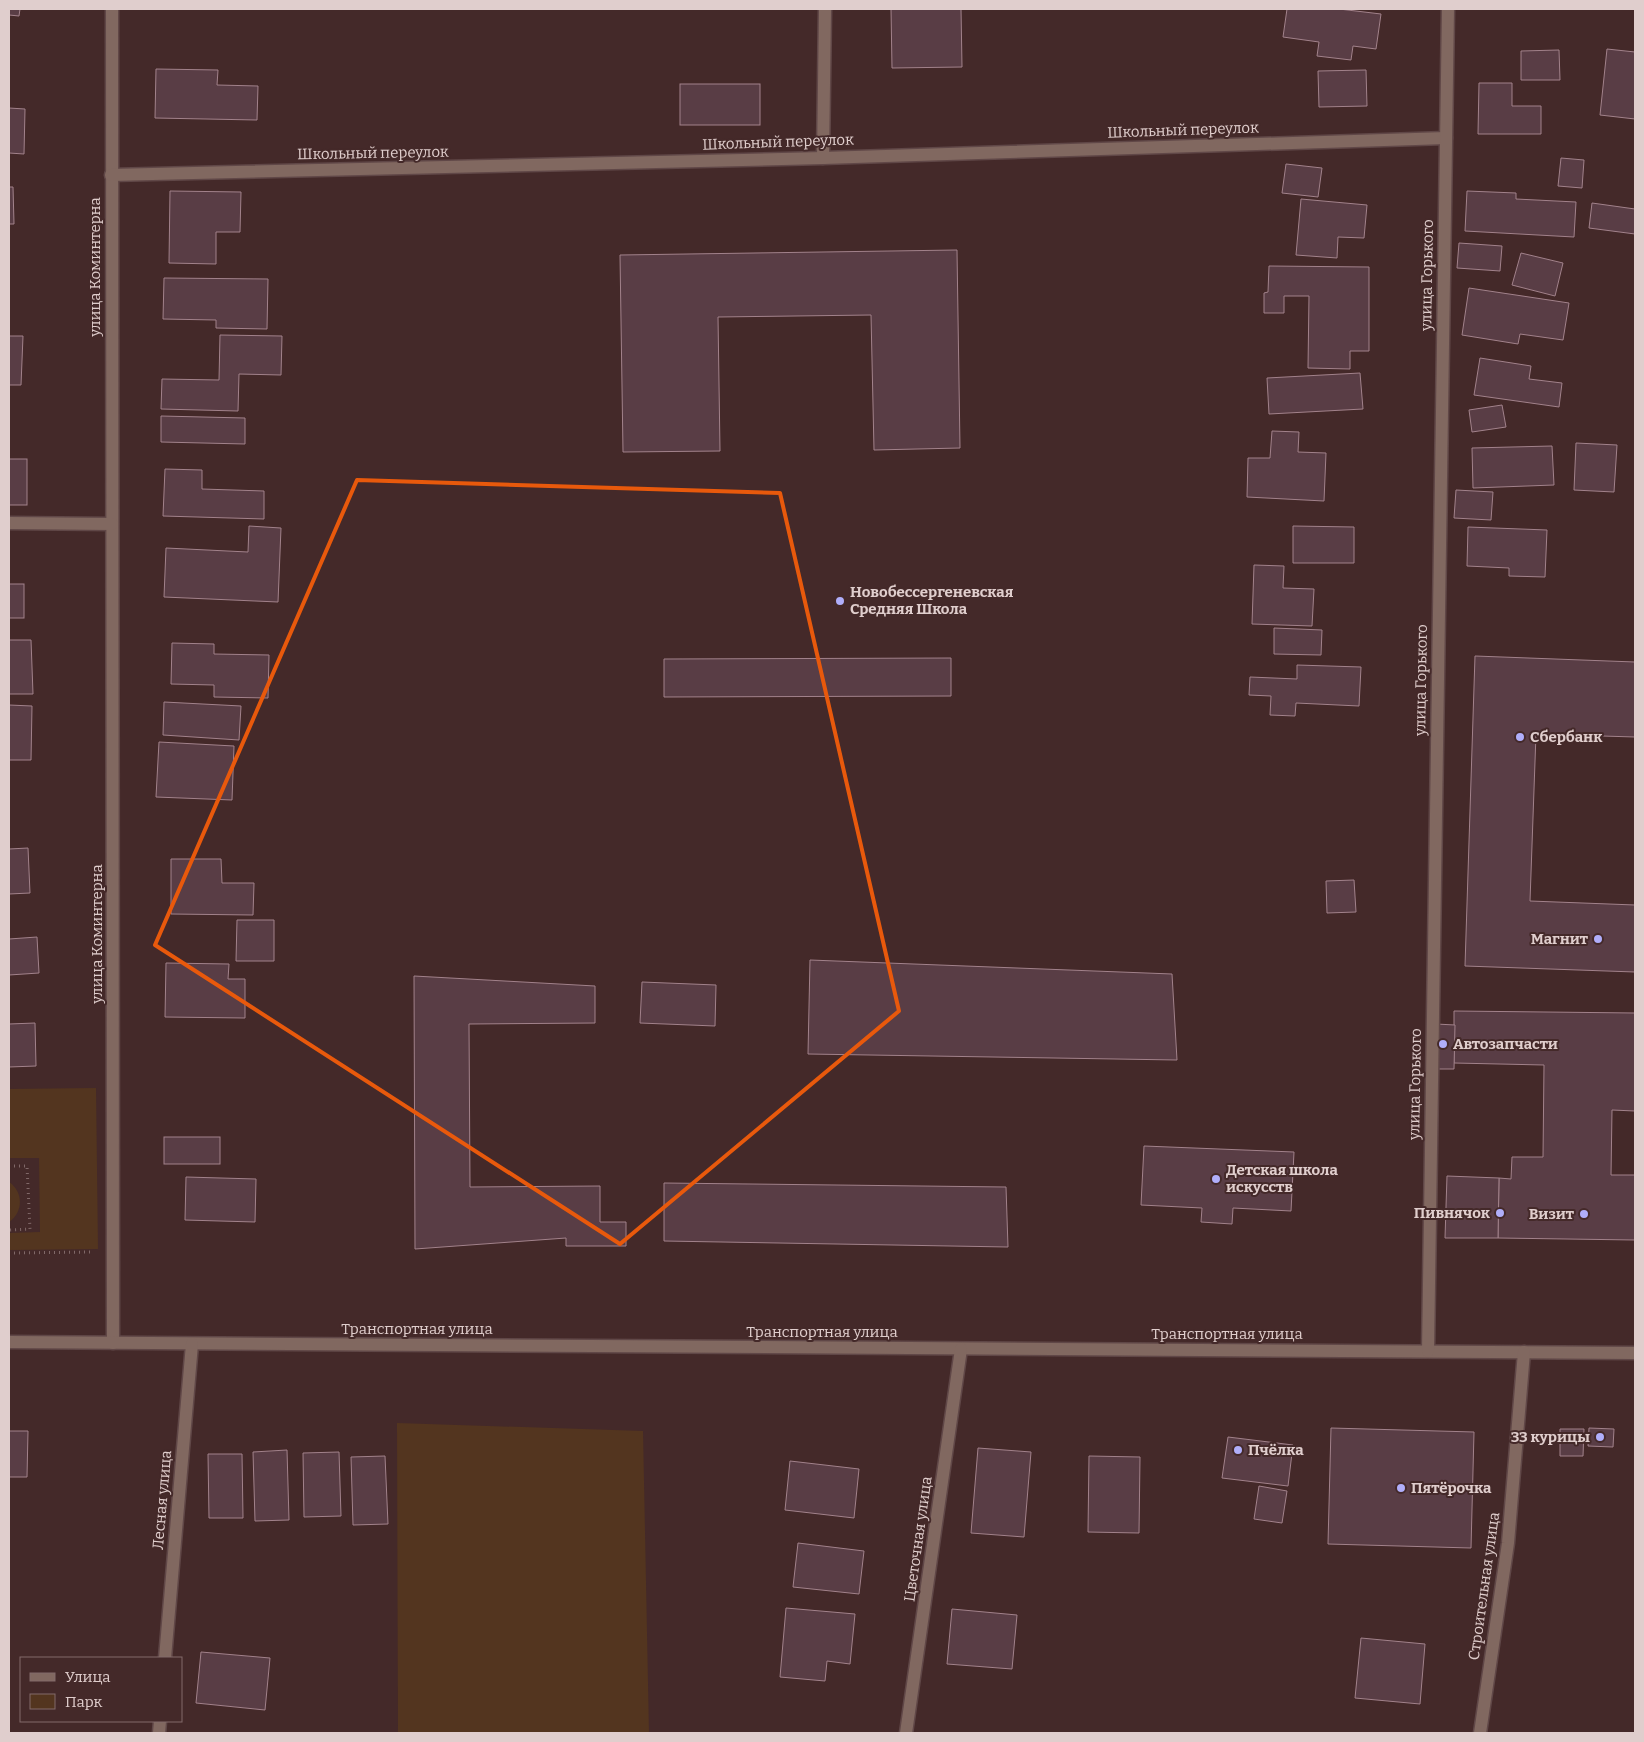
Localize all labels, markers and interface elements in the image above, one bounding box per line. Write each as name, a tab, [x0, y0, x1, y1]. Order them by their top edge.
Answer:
street label: Школьный переулок	[1107, 118, 1259, 142]
street label: Школьный переулок	[702, 130, 854, 154]
street label: Школьный переулок	[297, 143, 449, 163]
street label: улица Коминтерна	[86, 197, 104, 338]
street label: улица Горького	[1417, 219, 1437, 332]
place label: Новобессергеневская Средняя Школа	[850, 583, 1014, 618]
marker: Новобессергеневская Средняя Школа	[834, 595, 846, 607]
street label: улица Горького	[1411, 624, 1431, 737]
place label: Сбербанк	[1530, 728, 1603, 746]
marker: Сбербанк	[1514, 731, 1526, 743]
street label: улица Коминтерна	[88, 864, 106, 1005]
place label: Магнит	[1531, 930, 1589, 948]
marker: Магнит	[1592, 933, 1604, 945]
street label: улица Горького	[1405, 1028, 1425, 1141]
place label: Автозапчасти	[1453, 1035, 1558, 1053]
marker: Автозапчасти	[1437, 1038, 1449, 1050]
place label: Детская школа искусств	[1226, 1161, 1338, 1196]
marker: Детская школа искусств	[1210, 1173, 1222, 1185]
place label: Пивнячок	[1414, 1204, 1491, 1222]
place label: Визит	[1529, 1205, 1575, 1223]
marker: Пивнячок	[1494, 1207, 1506, 1219]
marker: Визит	[1578, 1208, 1590, 1220]
street label: Транспортная улица	[341, 1320, 493, 1338]
street label: Транспортная улица	[746, 1323, 898, 1341]
street label: Транспортная улица	[1151, 1325, 1303, 1343]
place label: 33 курицы	[1511, 1428, 1590, 1446]
marker: 33 курицы	[1594, 1431, 1606, 1443]
place label: Пчёлка	[1248, 1441, 1304, 1459]
marker: Пчёлка	[1232, 1444, 1244, 1456]
street label: Лесная улица	[149, 1450, 175, 1550]
street label: Цветочная улица	[900, 1475, 936, 1603]
place label: Пятёрочка	[1411, 1479, 1492, 1497]
marker: Пятёрочка	[1395, 1482, 1407, 1494]
street label: Строительная улица	[1465, 1511, 1503, 1661]
legend	[20, 1657, 182, 1722]
text: Улица	[65, 1668, 111, 1686]
text: Парк	[65, 1693, 103, 1711]

